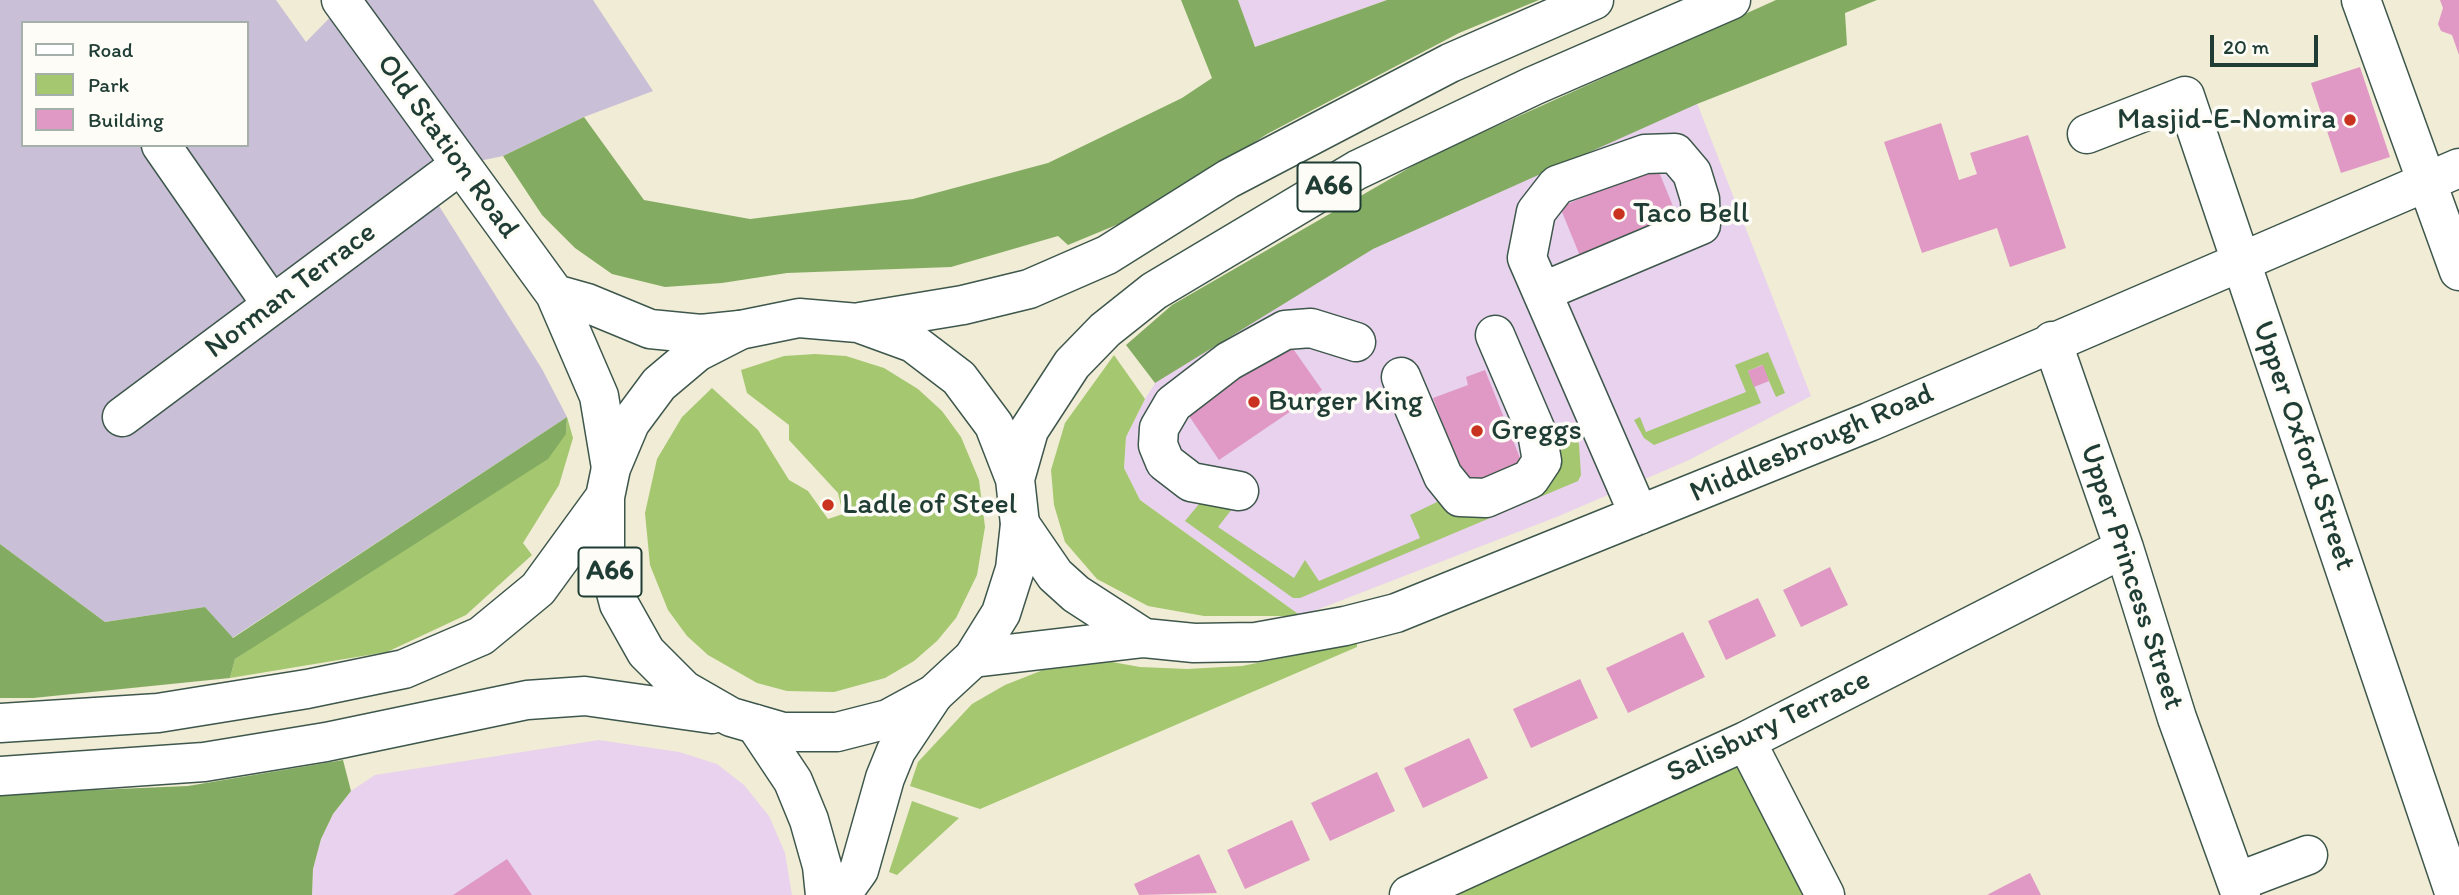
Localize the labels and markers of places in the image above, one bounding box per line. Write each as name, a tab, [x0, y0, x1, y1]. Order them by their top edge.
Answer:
place label: Masjid-E-Nomira	[2117, 102, 2336, 138]
marker: Masjid-E-Nomira	[2342, 112, 2358, 128]
place label: Taco Bell	[1633, 196, 1749, 232]
marker: Taco Bell	[1611, 206, 1627, 222]
place label: Burger King	[1268, 384, 1423, 420]
marker: Burger King	[1246, 394, 1262, 410]
place label: Greggs	[1491, 413, 1582, 449]
marker: Greggs	[1469, 423, 1485, 439]
place label: Ladle of Steel	[842, 487, 1017, 523]
marker: Ladle of Steel	[820, 497, 836, 513]

